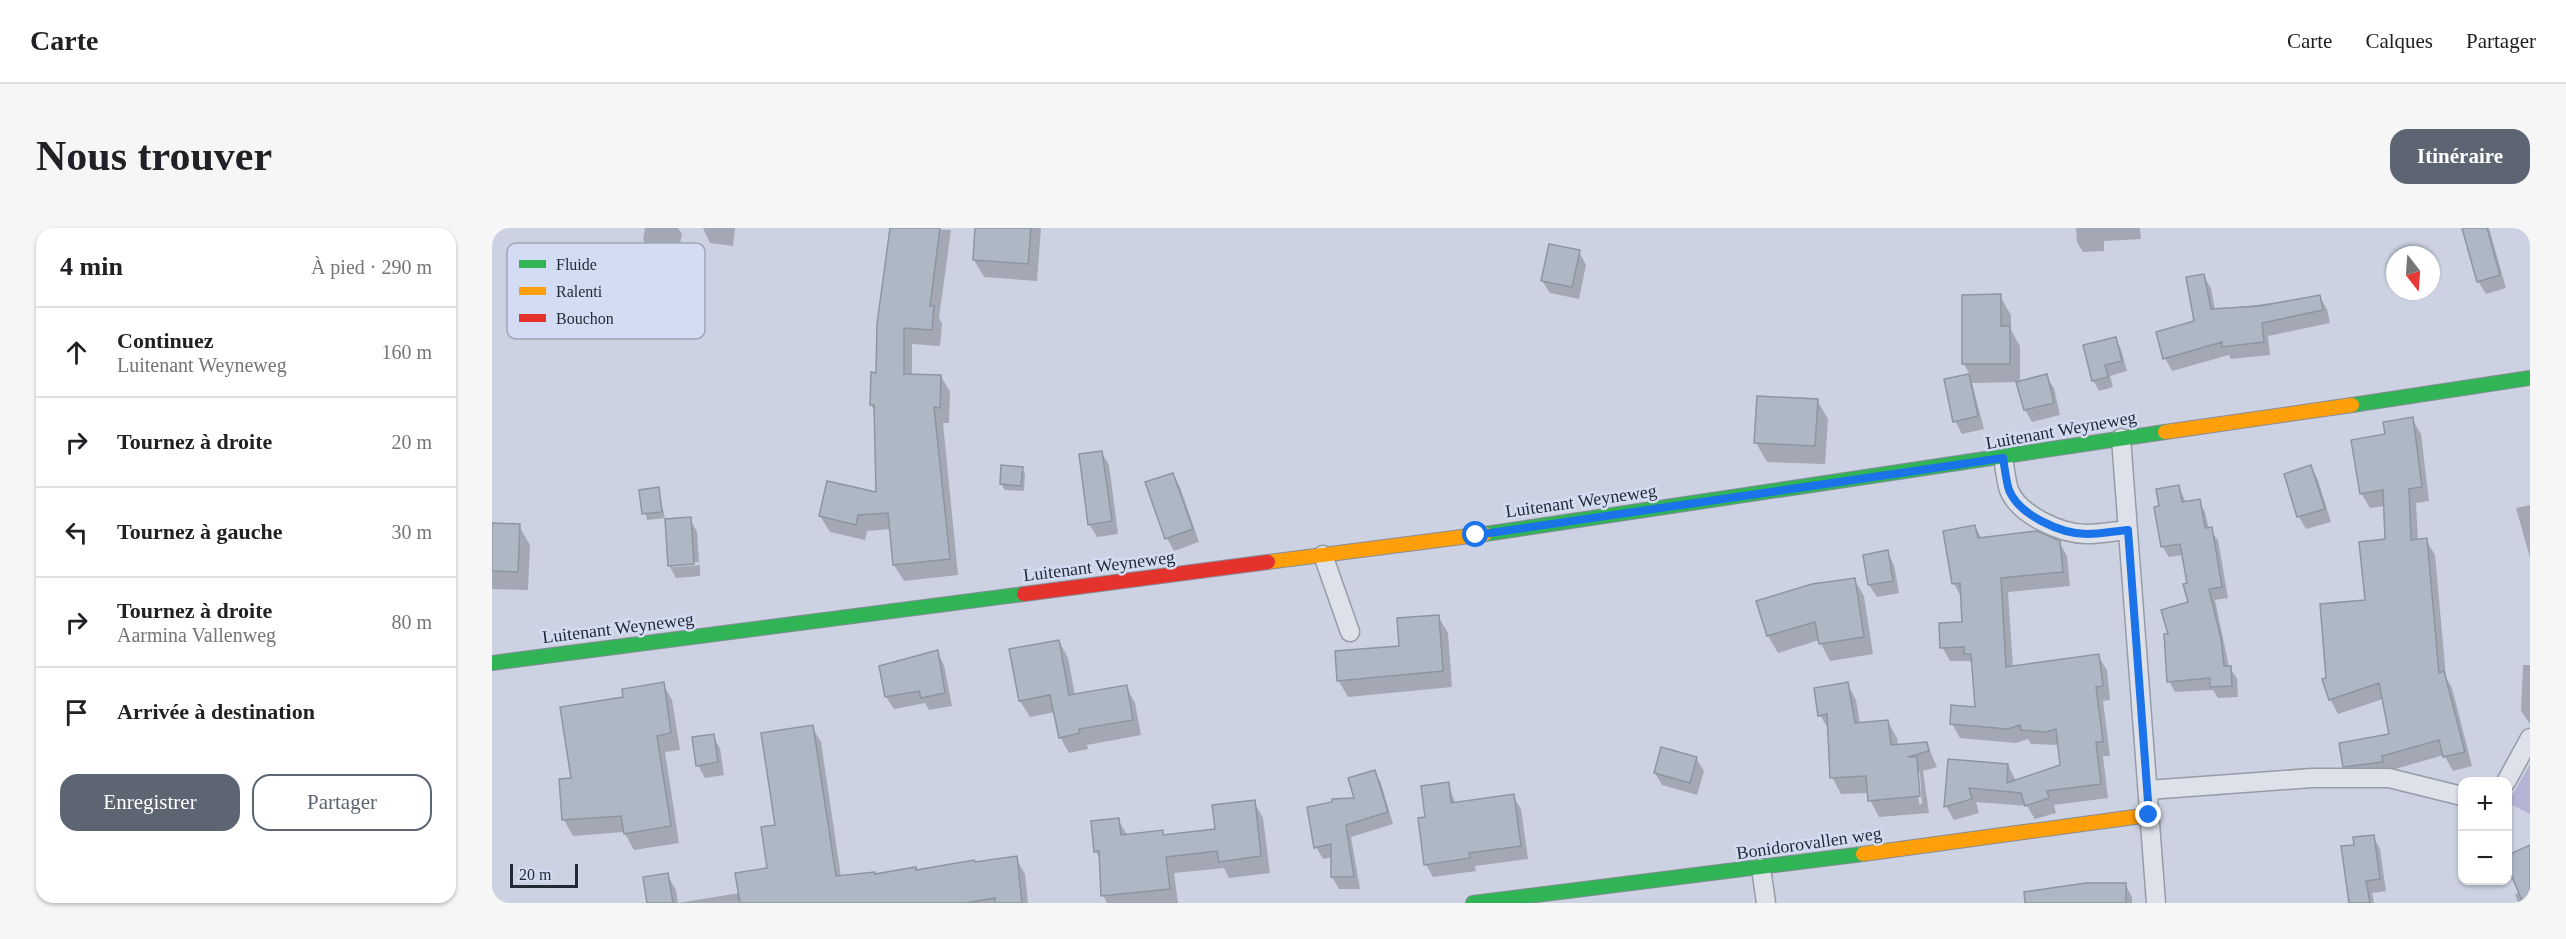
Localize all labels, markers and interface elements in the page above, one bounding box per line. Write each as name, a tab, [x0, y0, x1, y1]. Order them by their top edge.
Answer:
text: Carte	[30, 25, 98, 56]
text: Carte	[2287, 29, 2332, 53]
text: Calques	[2365, 29, 2433, 53]
text: Partager	[2466, 29, 2536, 53]
button: Itinéraire	[2390, 129, 2530, 184]
text: Nous trouver	[36, 133, 272, 179]
legend	[507, 243, 705, 339]
north arrow	[2386, 246, 2440, 300]
text: 4 min	[60, 252, 123, 281]
text: À pied · 290 m	[311, 256, 432, 278]
text: Fluide	[556, 256, 597, 273]
text: Ralenti	[556, 283, 603, 300]
text: Bouchon	[556, 310, 614, 327]
text: Continuez	[117, 328, 214, 353]
icon: ahead	[60, 336, 93, 369]
text: 160 m	[381, 341, 432, 363]
text: Luitenant Weyneweg	[117, 354, 287, 376]
street label: Luitenant Weyneweg	[1984, 407, 2138, 453]
icon: right	[60, 426, 93, 459]
text: Tournez à droite	[117, 429, 272, 454]
text: 20 m	[391, 431, 432, 453]
street label: Luitenant Weyneweg	[1504, 480, 1658, 522]
icon: left	[60, 516, 93, 549]
text: Tournez à gauche	[117, 519, 282, 544]
text: 30 m	[391, 521, 432, 543]
route start	[1462, 521, 1488, 547]
street label: Luitenant Weyneweg	[1022, 547, 1176, 585]
text: Tournez à droite	[117, 598, 272, 623]
icon: right	[60, 606, 93, 639]
street label: Luitenant Weyneweg	[541, 609, 695, 647]
text: 80 m	[391, 611, 432, 633]
text: Aarmina Vallenweg	[117, 624, 276, 646]
icon: arrive	[60, 696, 93, 729]
text: Arrivée à destination	[117, 699, 315, 724]
button: Enregistrer	[60, 774, 240, 831]
button: Partager	[252, 774, 432, 831]
map controls	[2458, 777, 2512, 885]
button: +	[2458, 777, 2512, 831]
route end	[2135, 801, 2161, 827]
street label: Bonidorovallen weg	[1735, 823, 1883, 863]
button: −	[2458, 831, 2512, 885]
scale bar	[510, 861, 578, 888]
text: 20 m	[519, 866, 551, 883]

